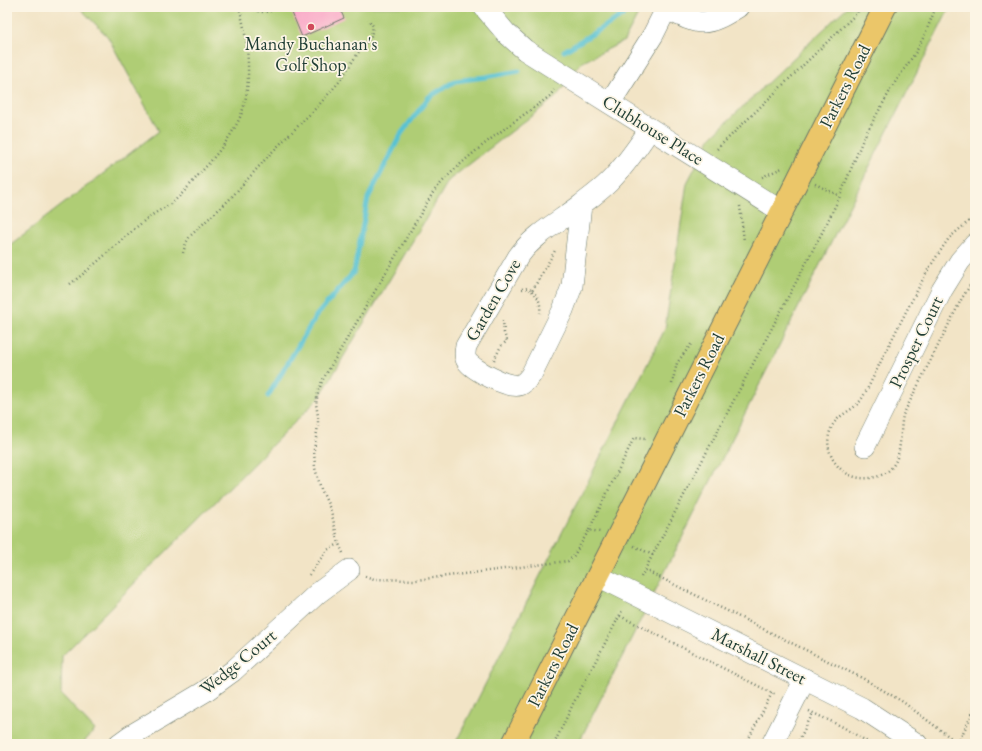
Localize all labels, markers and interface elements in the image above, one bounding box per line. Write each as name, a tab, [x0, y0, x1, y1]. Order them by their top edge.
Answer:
marker: Mandy Buchanan's Golf Shop	[306, 22, 316, 32]
place label: Mandy Buchanan's Golf Shop	[245, 32, 377, 76]
street label: Parkers Road	[814, 39, 876, 131]
street label: Clubhouse Place	[598, 89, 708, 170]
street label: Garden Cove	[460, 254, 525, 345]
street label: Prosper Court	[883, 292, 948, 392]
street label: Parkers Road	[668, 328, 730, 420]
street label: Parkers Road	[522, 618, 584, 710]
street label: Marshall Street	[708, 622, 811, 689]
street label: Wedge Court	[195, 624, 281, 699]

